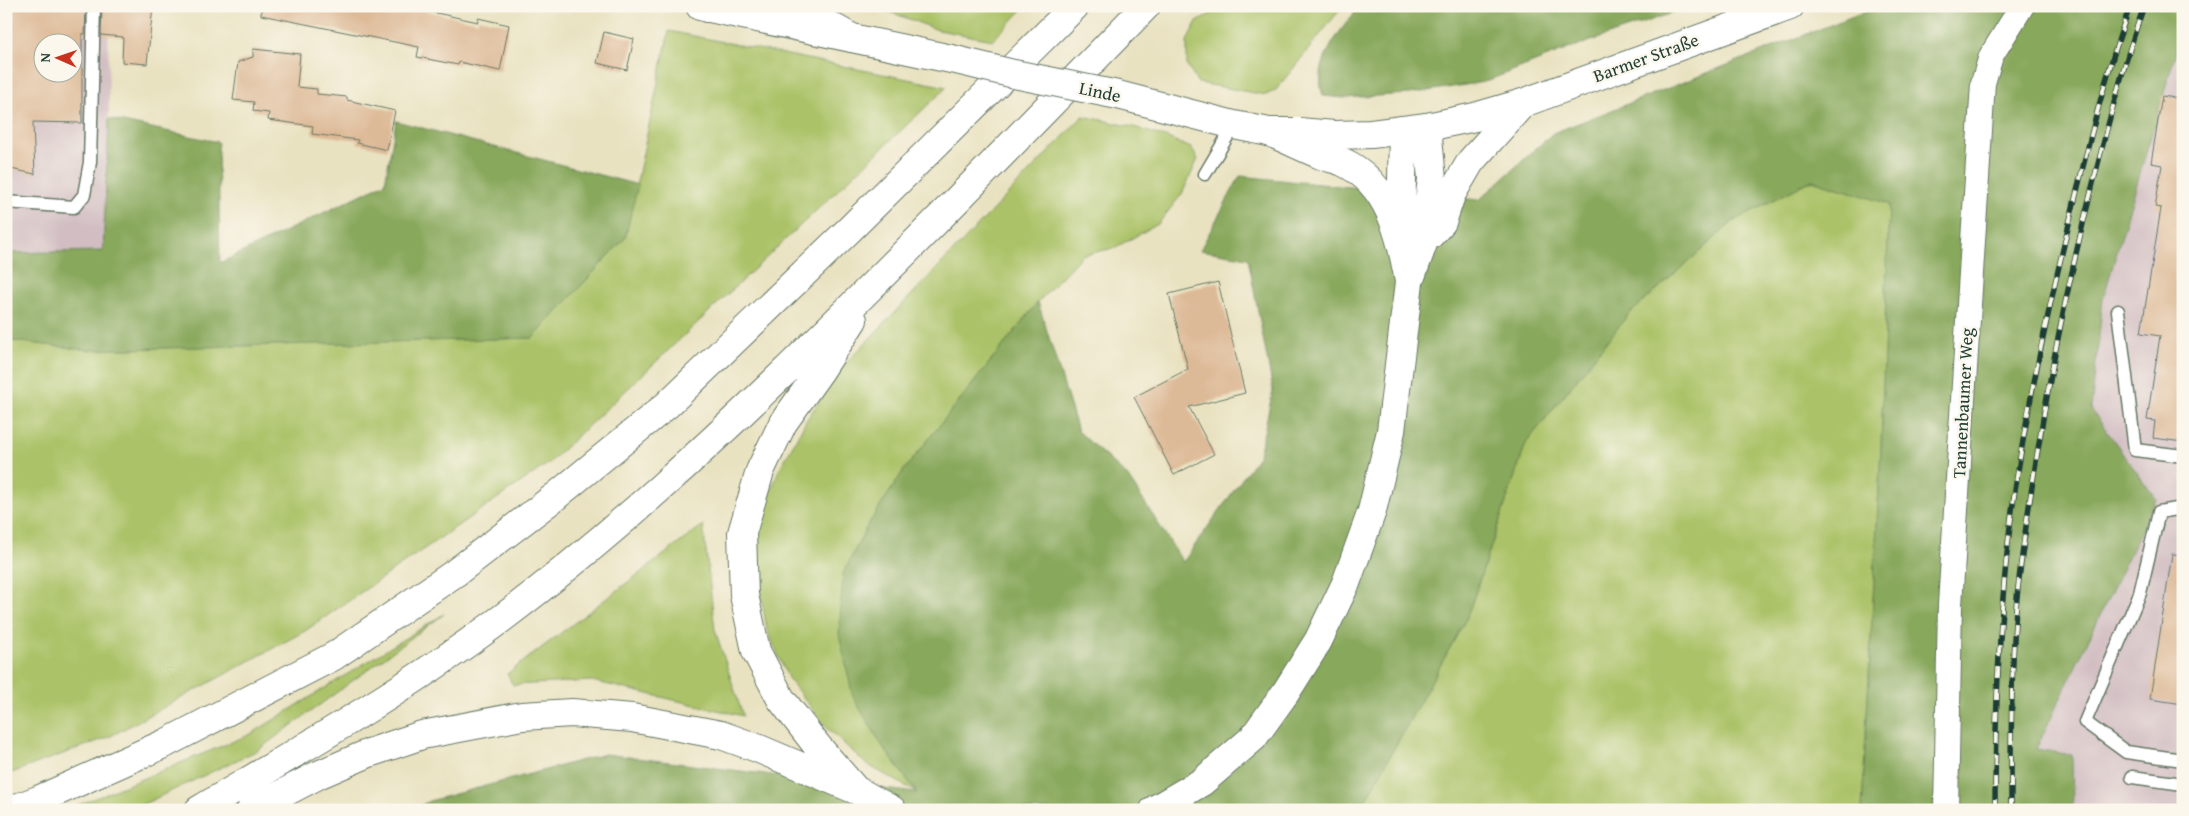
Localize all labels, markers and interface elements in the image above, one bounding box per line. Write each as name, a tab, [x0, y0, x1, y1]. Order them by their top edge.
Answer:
street label: Barmer Straße	[1589, 26, 1702, 89]
north arrow	[32, 32, 82, 82]
text: N	[35, 52, 55, 63]
street label: Linde	[1077, 74, 1123, 109]
street label: Tannenbaumer Weg	[1945, 327, 1980, 479]

